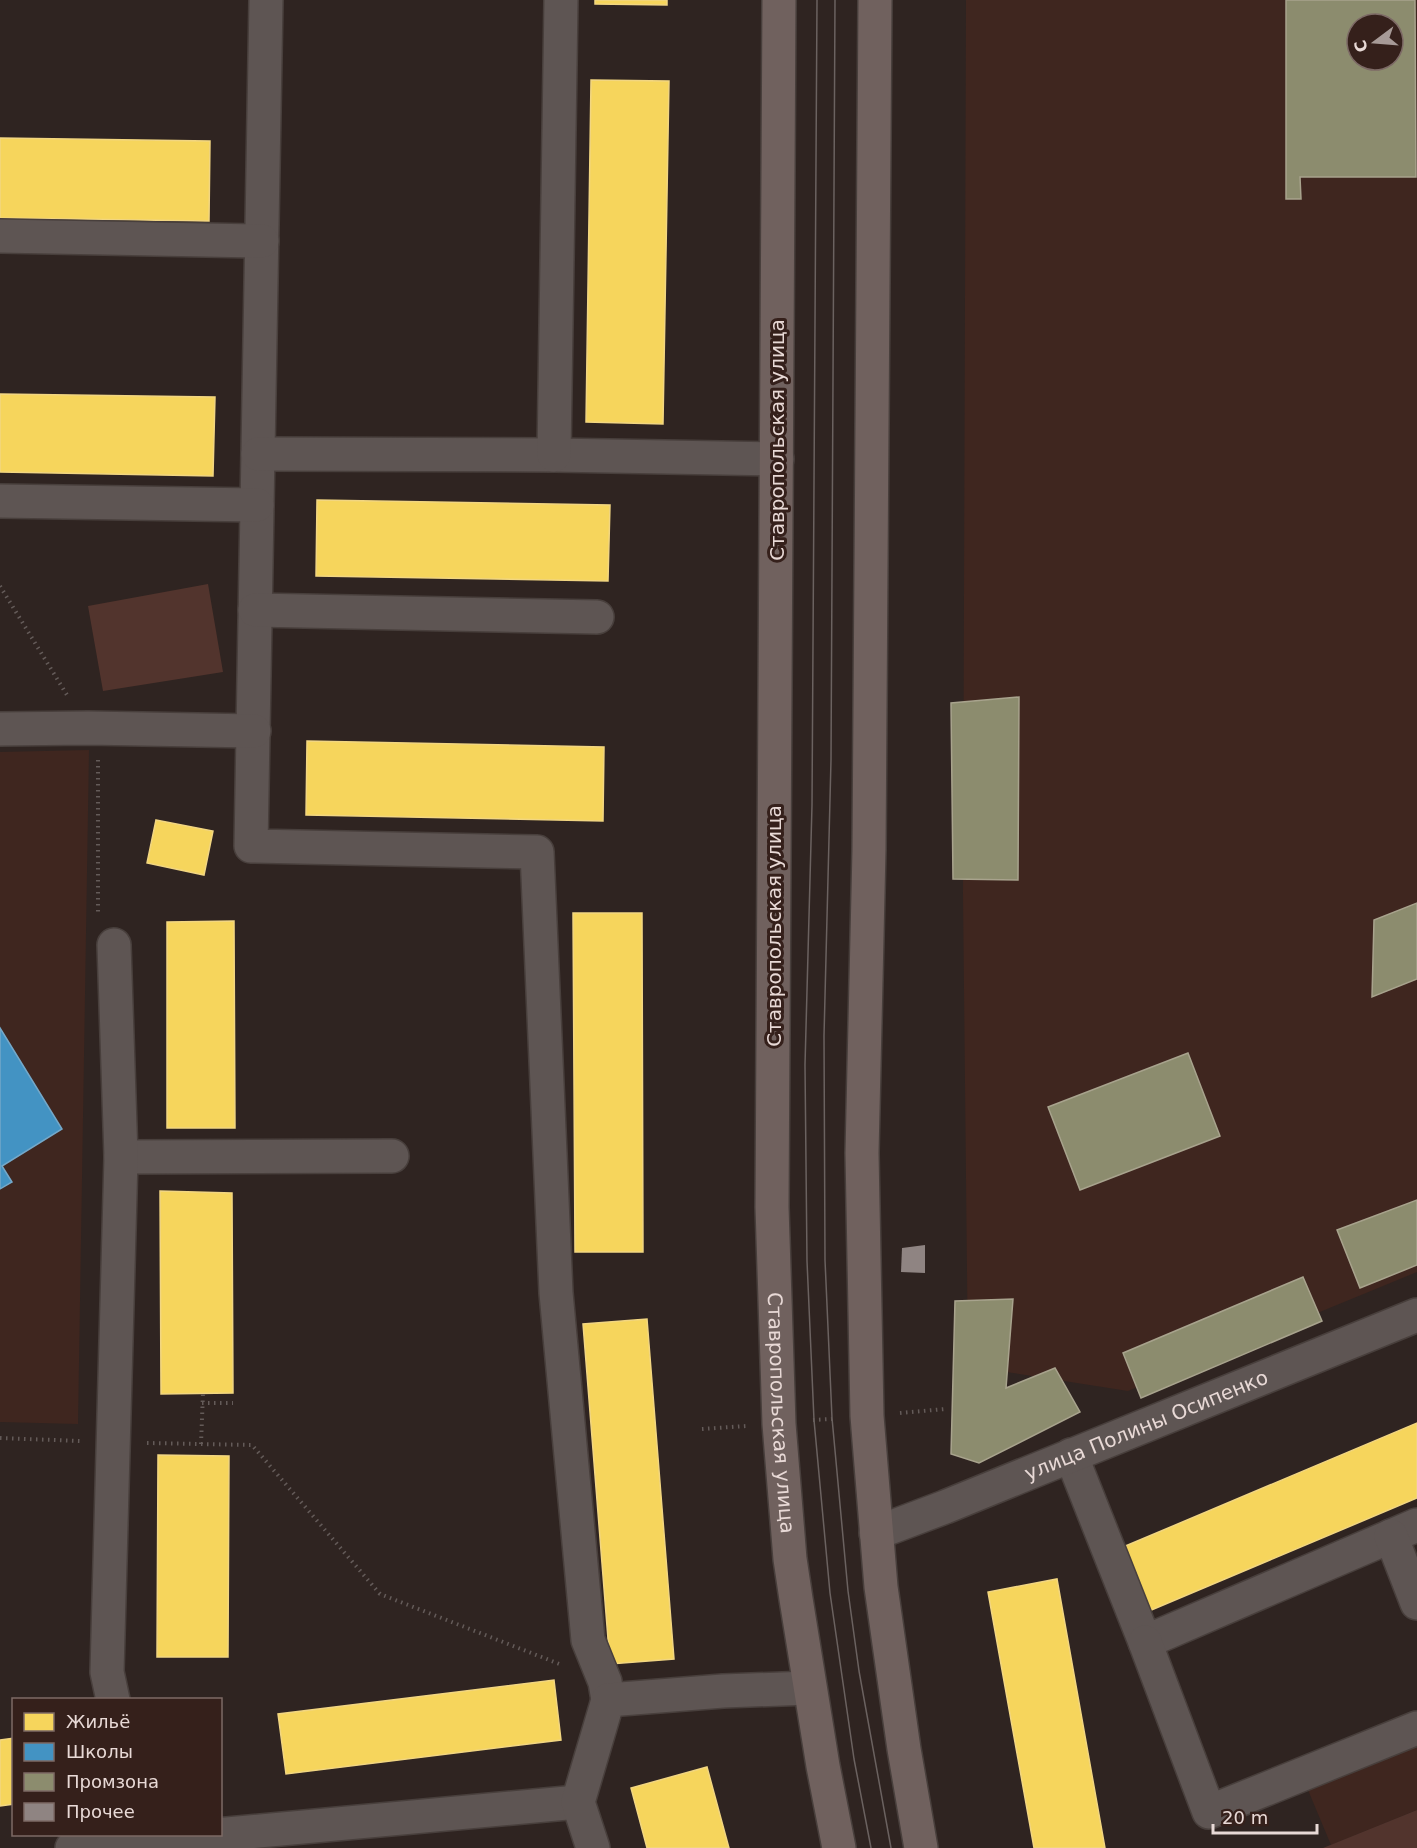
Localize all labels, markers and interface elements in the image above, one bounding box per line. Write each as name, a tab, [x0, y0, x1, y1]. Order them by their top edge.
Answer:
north arrow	[1345, 12, 1405, 72]
text: С	[1350, 38, 1372, 54]
street label: Ставропольская улица	[765, 319, 789, 561]
street label: Ставропольская улица	[762, 805, 786, 1047]
street label: Ставропольская улица	[763, 1292, 800, 1534]
street label: улица Полины Осипенко	[1021, 1365, 1272, 1485]
legend	[12, 1698, 222, 1836]
text: Жильё	[66, 1711, 130, 1732]
text: Школы	[66, 1741, 133, 1762]
text: Промзона	[66, 1771, 159, 1792]
scale bar	[1213, 1797, 1316, 1835]
text: Прочее	[66, 1801, 135, 1822]
text: 20 m	[1222, 1807, 1268, 1828]

